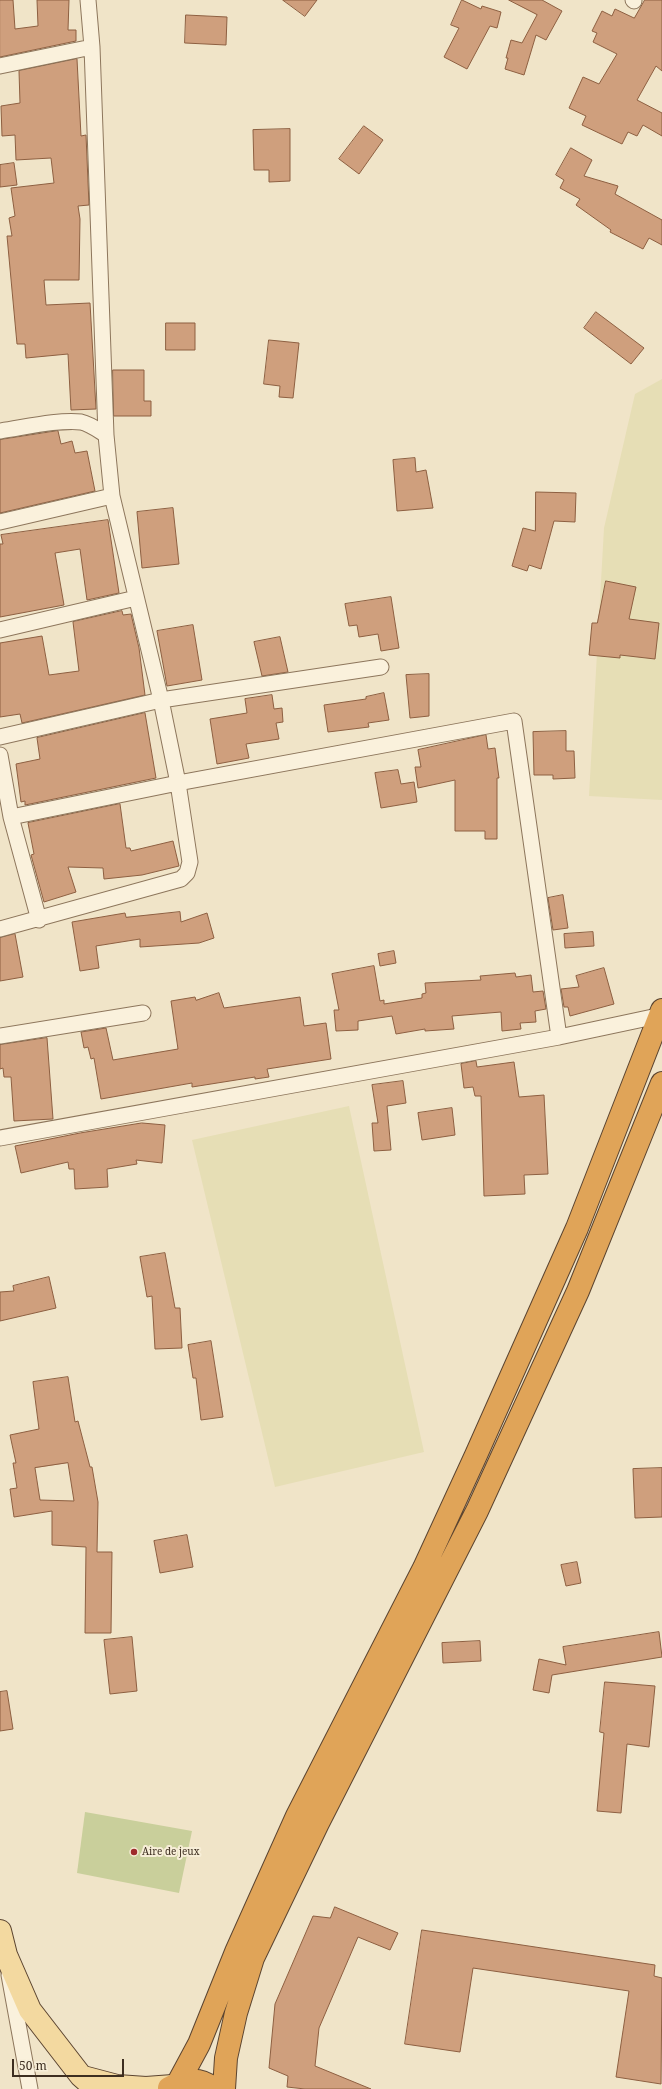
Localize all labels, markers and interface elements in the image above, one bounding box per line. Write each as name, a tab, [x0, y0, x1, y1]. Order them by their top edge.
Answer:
place label: Aire de jeux	[142, 1846, 199, 1858]
marker: Aire de jeux	[129, 1847, 139, 1857]
scale bar	[14, 2051, 126, 2077]
text: 50 m	[19, 2057, 47, 2074]

